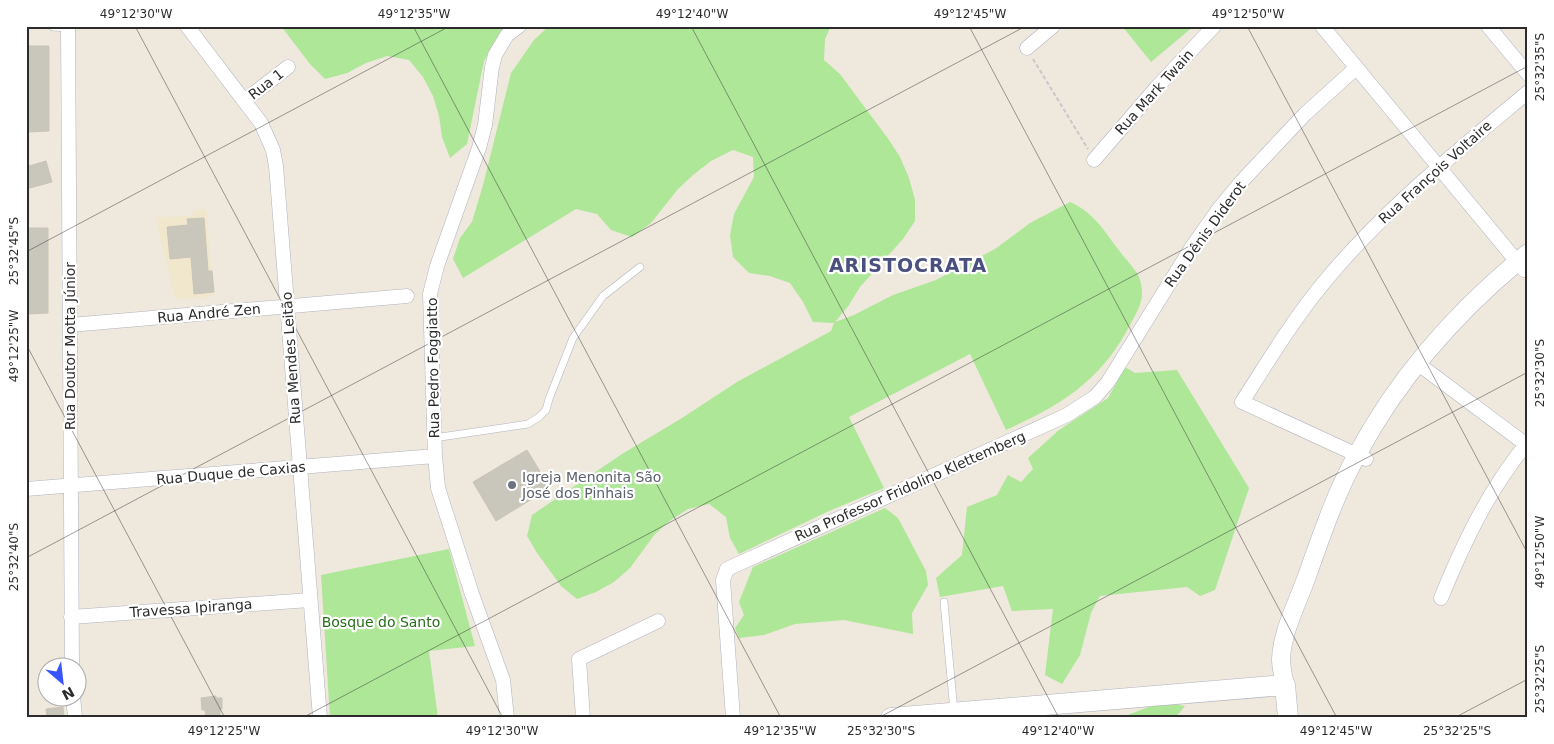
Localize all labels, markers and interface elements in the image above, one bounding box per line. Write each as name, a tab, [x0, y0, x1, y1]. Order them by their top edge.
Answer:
text: 49°12'30"W	[100, 7, 172, 21]
text: 49°12'35"W	[378, 7, 450, 21]
text: 49°12'40"W	[656, 7, 728, 21]
text: 49°12'45"W	[934, 7, 1006, 21]
text: 49°12'50"W	[1212, 7, 1284, 21]
text: 25°32'35"S	[1533, 33, 1547, 101]
street label: Rua Mark Twain	[1112, 46, 1196, 138]
street label: Rua 1	[245, 65, 287, 103]
street label: Rua François Voltaire	[1375, 117, 1495, 227]
street label: Rua Dênis Diderot	[1161, 178, 1249, 290]
text: 25°32'45"S	[7, 217, 21, 285]
district label: ARISTOCRATA	[829, 254, 987, 276]
street label: Rua Doutor Motta Júnior	[62, 262, 78, 430]
street label: Rua Mendes Leitão	[278, 291, 304, 425]
street label: Rua Pedro Foggiatto	[424, 297, 442, 439]
street label: Rua André Zen	[157, 301, 261, 325]
text: 49°12'25"W	[7, 310, 21, 382]
text: 25°32'30"S	[1533, 339, 1547, 407]
street label: Rua Professor Fridolino Klettemberg	[792, 428, 1028, 544]
street label: Rua Duque de Caxias	[156, 459, 306, 487]
place label: Igreja Menonita São José dos Pinhais	[521, 469, 661, 501]
marker: Igreja Menonita São José dos Pinhais	[506, 479, 518, 491]
text: 49°12'50"W	[1533, 516, 1547, 588]
text: 25°32'40"S	[7, 523, 21, 591]
street label: Travessa Ipiranga	[128, 596, 253, 620]
park label: Bosque do Santo	[322, 614, 440, 630]
text: 25°32'25"S	[1533, 645, 1547, 713]
north arrow	[38, 656, 88, 706]
text: N	[59, 684, 77, 703]
text: 49°12'25"W	[188, 724, 260, 738]
text: 49°12'30"W	[466, 724, 538, 738]
text: 49°12'35"W	[744, 724, 816, 738]
text: 25°32'30"S	[847, 724, 915, 738]
text: 49°12'40"W	[1022, 724, 1094, 738]
text: 49°12'45"W	[1300, 724, 1372, 738]
text: 25°32'25"S	[1423, 724, 1491, 738]

